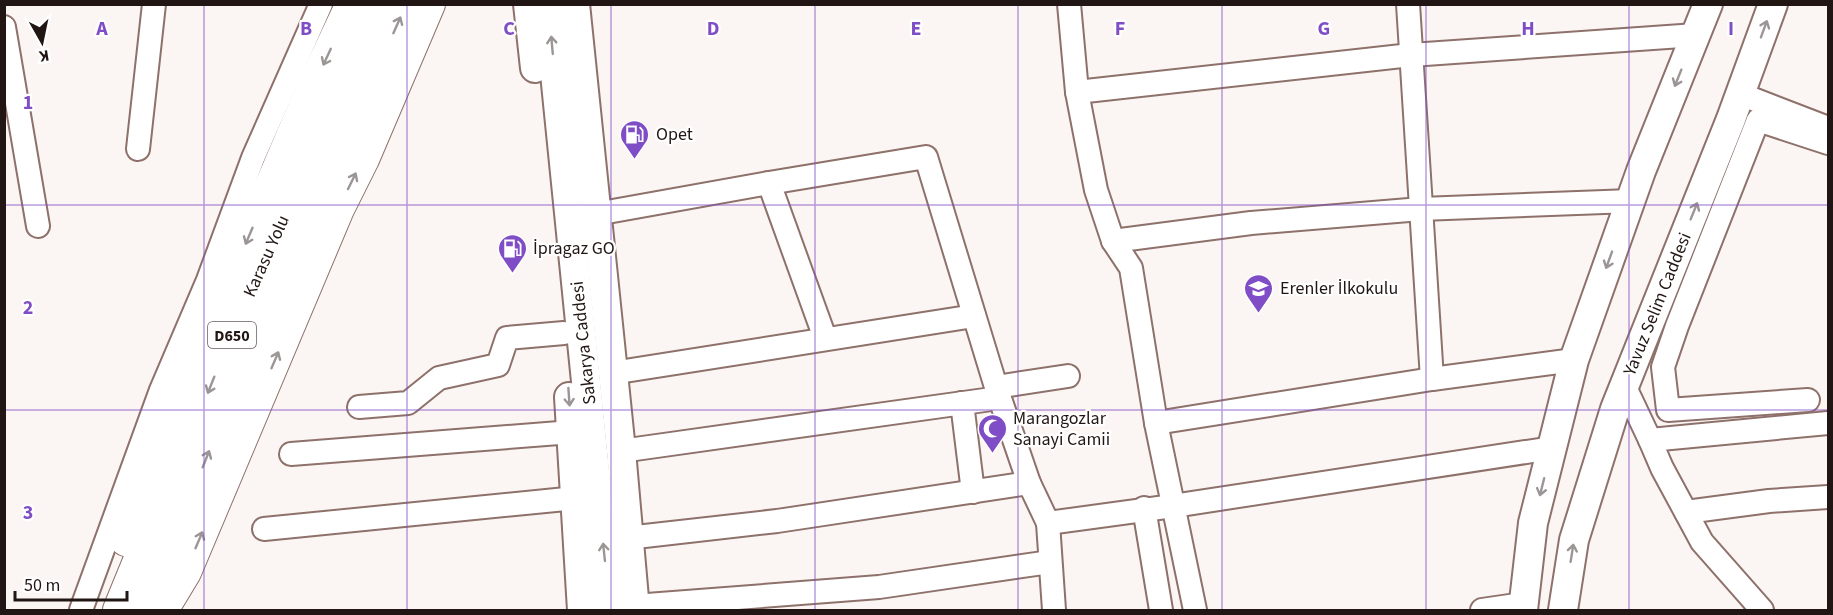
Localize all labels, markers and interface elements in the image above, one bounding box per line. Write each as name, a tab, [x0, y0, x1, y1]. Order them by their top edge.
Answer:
north arrow	[12, 12, 72, 72]
text: A	[95, 15, 108, 43]
text: B	[300, 15, 312, 43]
text: C	[503, 15, 515, 43]
text: D	[707, 15, 719, 43]
text: E	[911, 15, 921, 43]
text: F	[1115, 15, 1125, 43]
text: G	[1318, 15, 1330, 43]
text: H	[1521, 15, 1535, 43]
text: I	[1728, 15, 1734, 43]
one-way arrow	[391, 16, 403, 34]
one-way arrow	[1759, 20, 1770, 39]
one-way arrow	[546, 35, 557, 55]
text: K	[37, 44, 51, 67]
one-way arrow	[320, 48, 332, 66]
one-way arrow	[1672, 68, 1683, 87]
text: 1	[23, 89, 33, 117]
fuel station icon: Opet	[619, 118, 651, 160]
place label: Opet	[656, 122, 693, 147]
one-way arrow	[346, 173, 358, 191]
one-way arrow	[1689, 203, 1700, 221]
street label: Karasu Yolu	[237, 211, 296, 301]
one-way arrow	[243, 227, 254, 245]
street label: Yavuz Selim Caddesi	[1617, 229, 1698, 380]
fuel station icon: İpragaz GO	[496, 232, 528, 274]
place label: İpragaz GO	[533, 236, 615, 261]
one-way arrow	[1603, 251, 1614, 269]
school or university icon: Erenler İlkokulu	[1243, 272, 1275, 314]
place label: Erenler İlkokulu	[1280, 276, 1398, 301]
street label: Sakarya Caddesi	[565, 280, 602, 406]
text: 2	[23, 294, 33, 322]
road number: D650	[208, 322, 256, 348]
one-way arrow	[270, 352, 281, 370]
one-way arrow	[205, 376, 216, 394]
one-way arrow	[564, 386, 575, 406]
place label: Marangozlar Sanayi Camii	[1013, 406, 1110, 452]
mosque icon: Marangozlar Sanayi Camii	[976, 412, 1008, 454]
one-way arrow	[201, 450, 212, 469]
one-way arrow	[1536, 478, 1547, 497]
text: 3	[23, 499, 33, 527]
one-way arrow	[194, 531, 205, 550]
one-way arrow	[598, 543, 609, 563]
one-way arrow	[1567, 543, 1578, 563]
scale bar	[15, 564, 128, 602]
text: 50 m	[24, 573, 60, 598]

